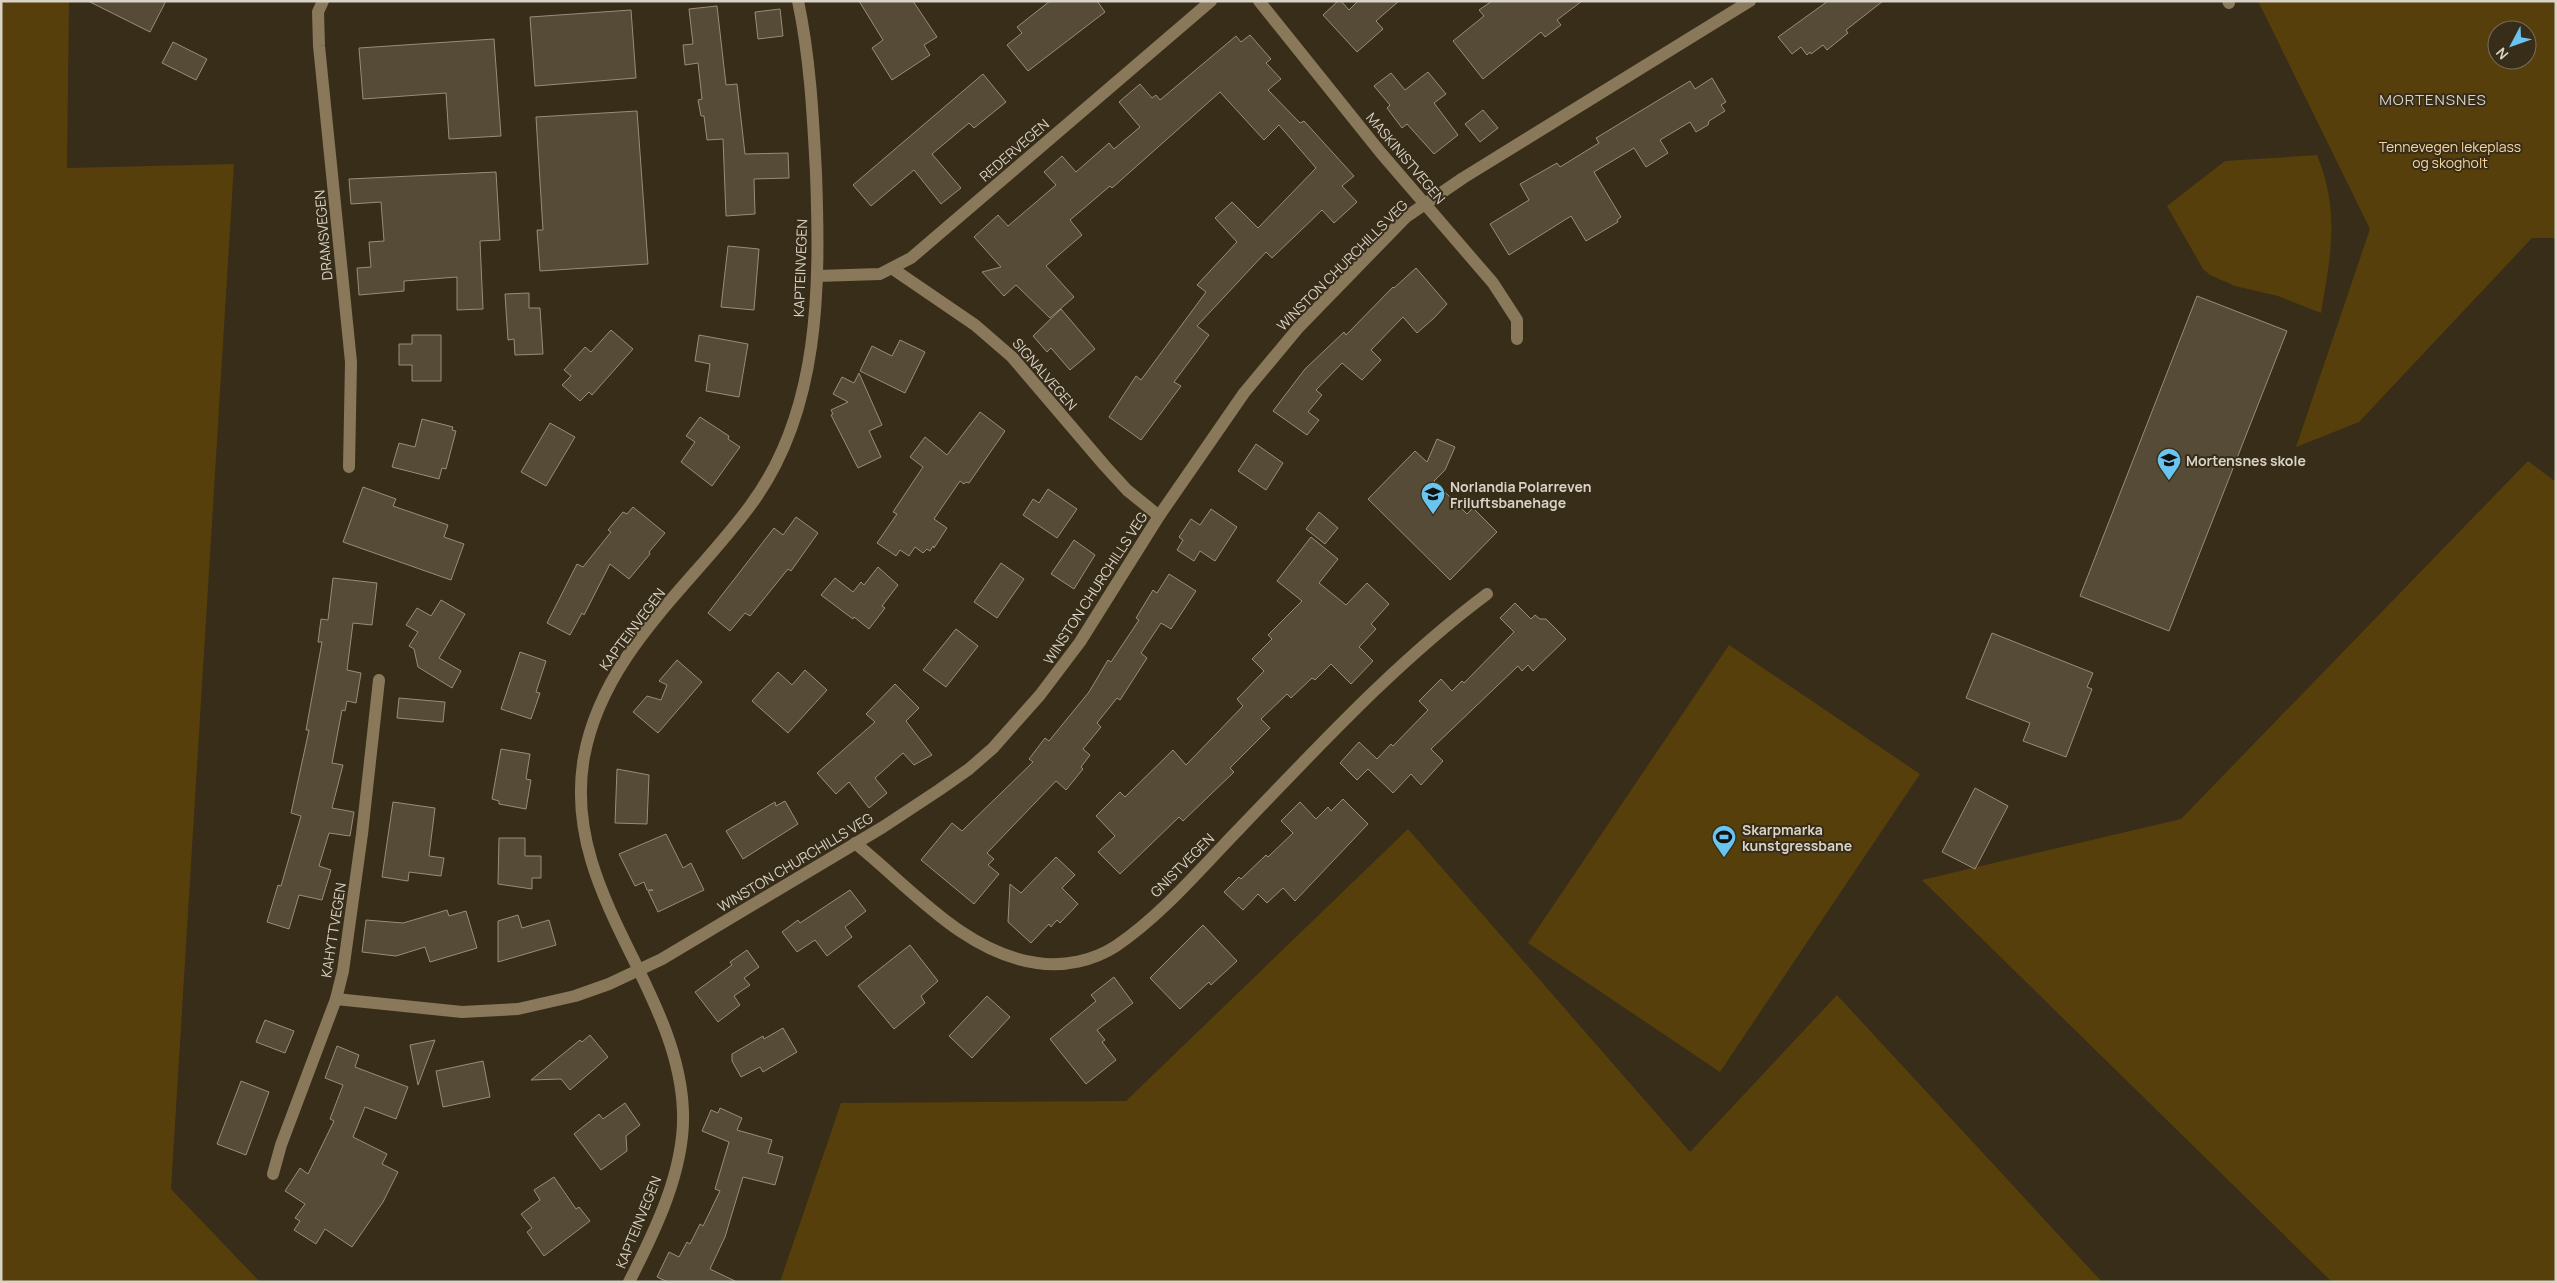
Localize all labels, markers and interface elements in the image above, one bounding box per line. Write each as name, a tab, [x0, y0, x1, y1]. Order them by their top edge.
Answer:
north arrow	[2487, 20, 2537, 70]
text: N	[2491, 44, 2512, 64]
district label: MORTENSNES	[2379, 89, 2487, 110]
street label: MASKINISTVEGEN	[1362, 108, 1450, 208]
street label: REDERVEGEN	[975, 114, 1053, 186]
park label: Tennevegen lekeplass og skogholt	[2379, 137, 2521, 172]
street label: DRAMSVEGEN	[310, 189, 336, 281]
street label: WINSTON CHURCHILLS VEG	[1272, 195, 1412, 335]
street label: KAPTEINVEGEN	[789, 219, 811, 317]
street label: SIGNALVEGEN	[1008, 334, 1082, 414]
school or university icon: Mortensnes skole	[2156, 447, 2182, 481]
place label: Mortensnes skole	[2186, 451, 2306, 470]
place label: Norlandia Polarreven Friluftsbanehage	[1450, 477, 1591, 512]
school or university icon: Norlandia Polarreven Friluftsbanehage	[1420, 481, 1446, 515]
street label: WINSTON CHURCHILLS VEG	[1039, 508, 1152, 668]
street label: KAPTEINVEGEN	[595, 584, 669, 674]
street label: WINSTON CHURCHILLS VEG	[714, 808, 876, 916]
place label: Skarpmarka kunstgressbane	[1742, 820, 1852, 855]
sports icon: Skarpmarka kunstgressbane	[1711, 824, 1737, 858]
street label: GNISTVEGEN	[1146, 829, 1218, 901]
street label: KAHYTTVEGEN	[316, 881, 350, 979]
street label: KAPTEINVEGEN	[611, 1173, 665, 1271]

